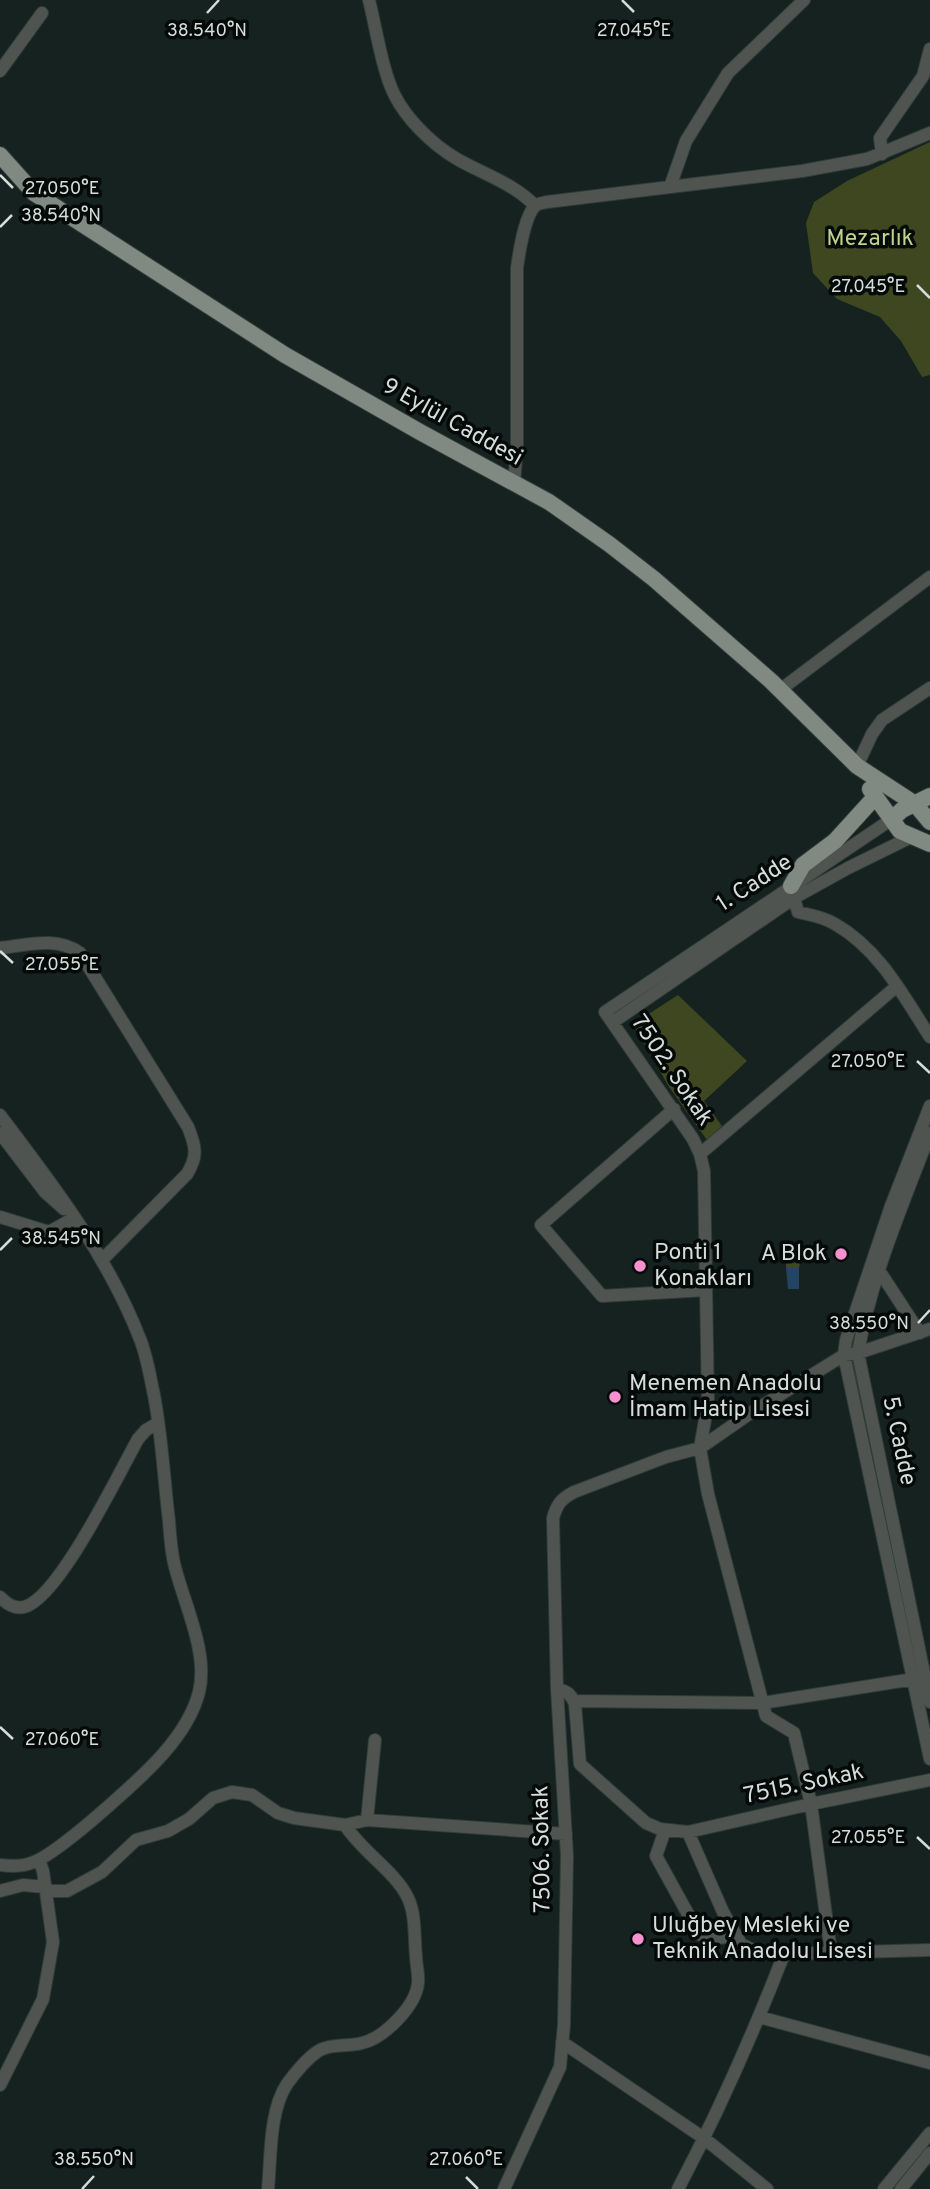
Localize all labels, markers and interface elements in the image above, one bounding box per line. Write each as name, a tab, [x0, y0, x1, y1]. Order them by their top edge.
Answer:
text: 38.540°N	[167, 20, 247, 43]
text: 27.045°E	[597, 20, 671, 43]
text: 27.050°E	[25, 178, 99, 201]
text: 38.540°N	[21, 205, 101, 228]
park label: Mezarlık	[826, 225, 914, 254]
text: 27.045°E	[831, 276, 905, 299]
street label: 9 Eylül Caddesi	[377, 372, 527, 474]
street label: 1. Cadde	[712, 849, 798, 919]
text: 27.055°E	[25, 954, 99, 977]
street label: 7502. Sokak	[623, 1010, 719, 1132]
text: 27.050°E	[831, 1051, 905, 1074]
text: 38.545°N	[21, 1228, 101, 1251]
place label: Ponti 1 Konakları	[654, 1239, 752, 1294]
place label: A Blok	[761, 1240, 827, 1269]
marker: A Blok	[833, 1246, 849, 1262]
marker: Ponti 1 Konakları	[632, 1258, 648, 1274]
text: 38.550°N	[829, 1313, 909, 1336]
place label: Menemen Anadolu İmam Hatip Lisesi	[629, 1370, 822, 1425]
marker: Menemen Anadolu İmam Hatip Lisesi	[607, 1389, 623, 1405]
street label: 5. Cadde	[874, 1394, 922, 1488]
text: 27.060°E	[25, 1729, 99, 1752]
street label: 7515. Sokak	[741, 1758, 867, 1812]
street label: 7506. Sokak	[527, 1785, 559, 1913]
text: 27.055°E	[831, 1827, 905, 1850]
place label: Uluğbey Mesleki ve Teknik Anadolu Lisesi	[652, 1912, 873, 1967]
marker: Uluğbey Mesleki ve Teknik Anadolu Lisesi	[630, 1931, 646, 1947]
text: 38.550°N	[54, 2149, 134, 2172]
text: 27.060°E	[429, 2149, 503, 2172]

